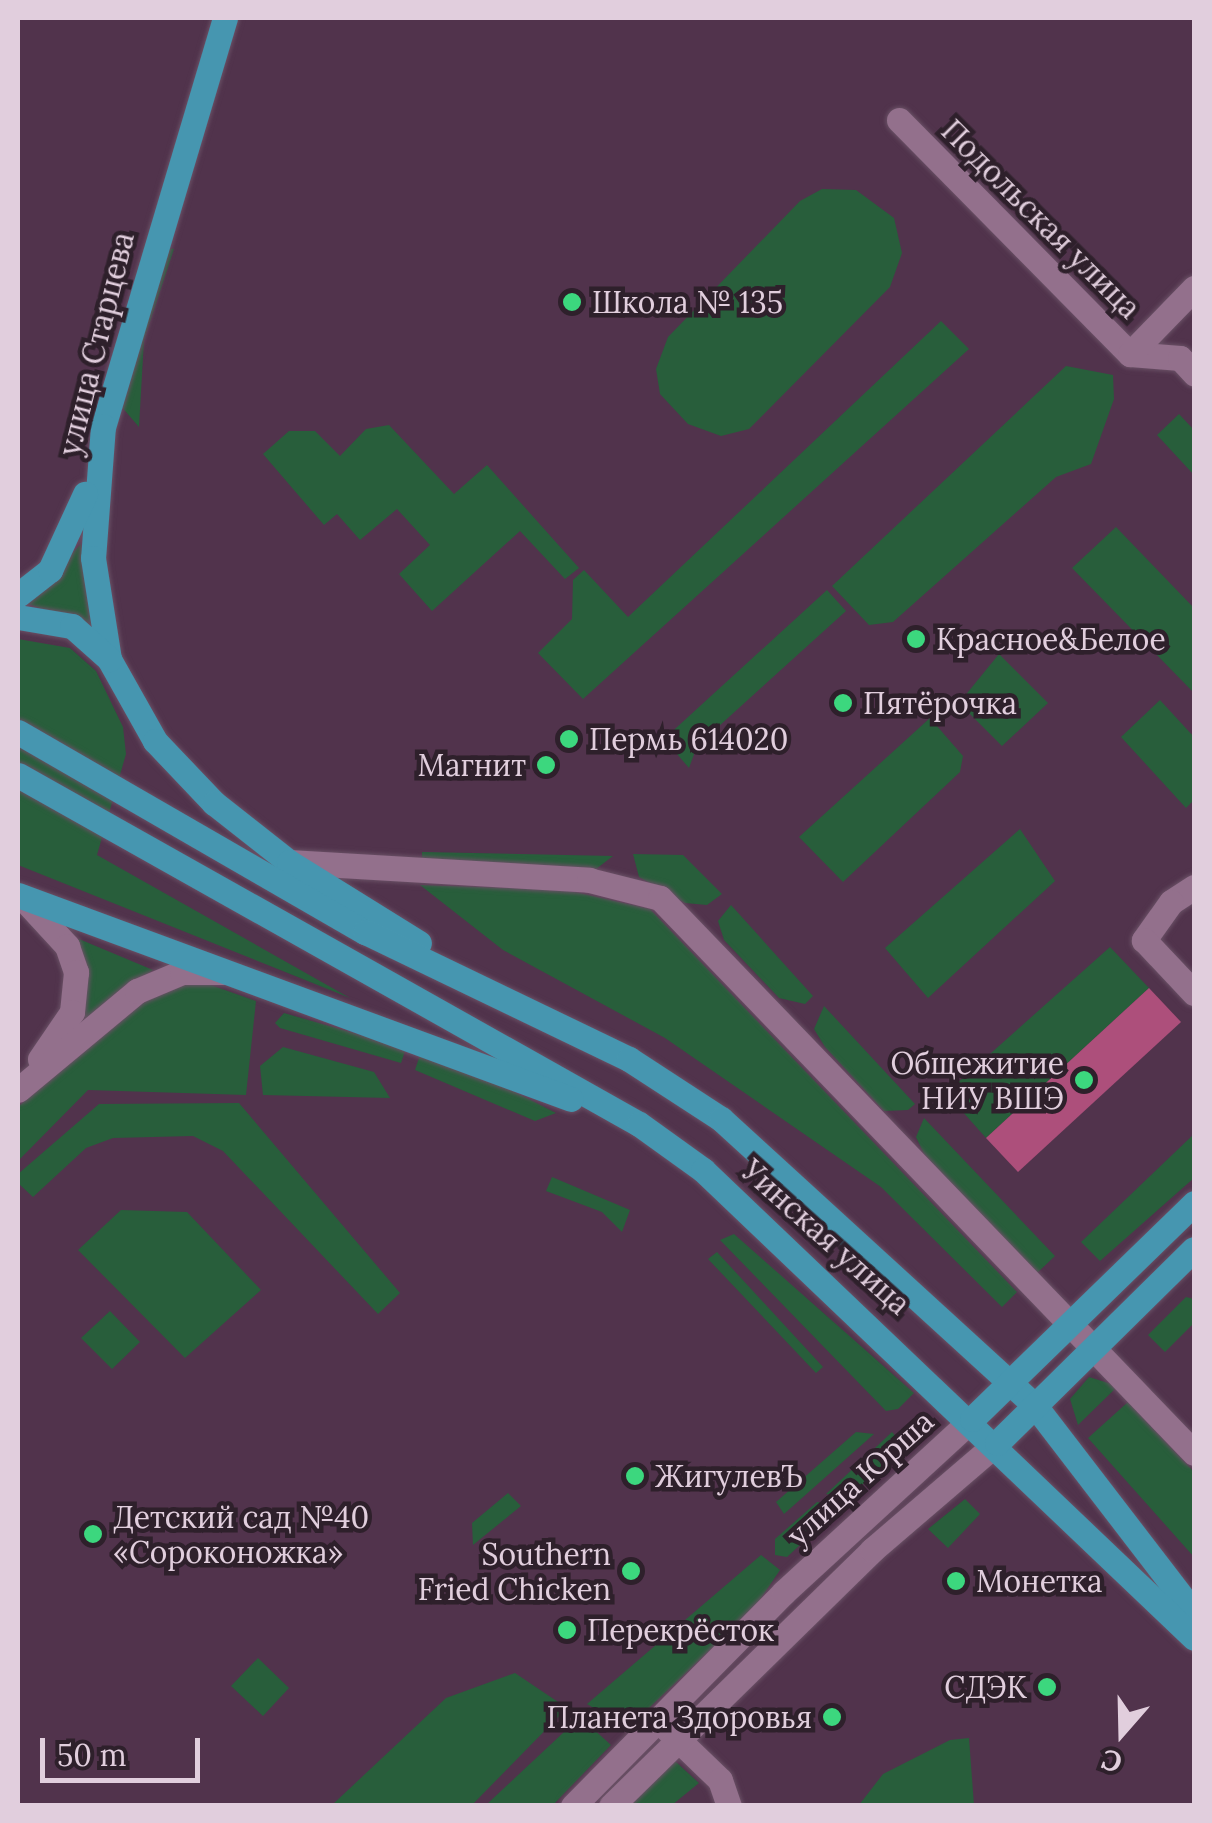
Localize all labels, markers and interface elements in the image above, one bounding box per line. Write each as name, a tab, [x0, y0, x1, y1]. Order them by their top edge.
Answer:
street label: Подольская улица	[934, 112, 1148, 326]
street label: улица Старцева	[51, 228, 141, 460]
place label: Школа № 135	[592, 284, 783, 320]
marker: Школа № 135	[561, 291, 583, 313]
place label: Красное&Белое	[936, 621, 1166, 657]
marker: Красное&Белое	[905, 628, 927, 650]
place label: Пятёрочка	[863, 685, 1017, 721]
marker: Пятёрочка	[832, 692, 854, 714]
place label: Пермь 614020	[589, 721, 788, 757]
marker: Пермь 614020	[558, 728, 580, 750]
place label: Магнит	[418, 747, 526, 783]
marker: Магнит	[535, 754, 557, 776]
place label: Общежитие НИУ ВШЭ	[890, 1045, 1064, 1116]
marker: Общежитие НИУ ВШЭ	[1073, 1069, 1095, 1091]
street label: Уинская улица	[735, 1152, 917, 1322]
street label: улица Юрша	[779, 1403, 941, 1553]
place label: ЖигулевЪ	[655, 1458, 803, 1494]
marker: ЖигулевЪ	[624, 1465, 646, 1487]
place label: Детский сад №40 «Сороконожка»	[113, 1499, 369, 1570]
marker: Детский сад №40 «Сороконожка»	[82, 1523, 104, 1545]
place label: Southern Fried Chicken	[418, 1536, 611, 1606]
marker: Southern Fried Chicken	[620, 1560, 642, 1582]
place label: Монетка	[976, 1563, 1102, 1599]
marker: Монетка	[945, 1570, 967, 1592]
place label: Перекрёсток	[587, 1612, 774, 1648]
marker: Перекрёсток	[556, 1619, 578, 1641]
place label: СДЭК	[944, 1669, 1027, 1705]
marker: СДЭК	[1036, 1676, 1058, 1698]
north arrow	[1072, 1683, 1172, 1783]
place label: Планета Здоровья	[547, 1699, 812, 1735]
marker: Планета Здоровья	[821, 1706, 843, 1728]
scale bar	[45, 1718, 205, 1780]
text: 50 m	[57, 1736, 127, 1774]
text: С	[1097, 1741, 1127, 1781]

